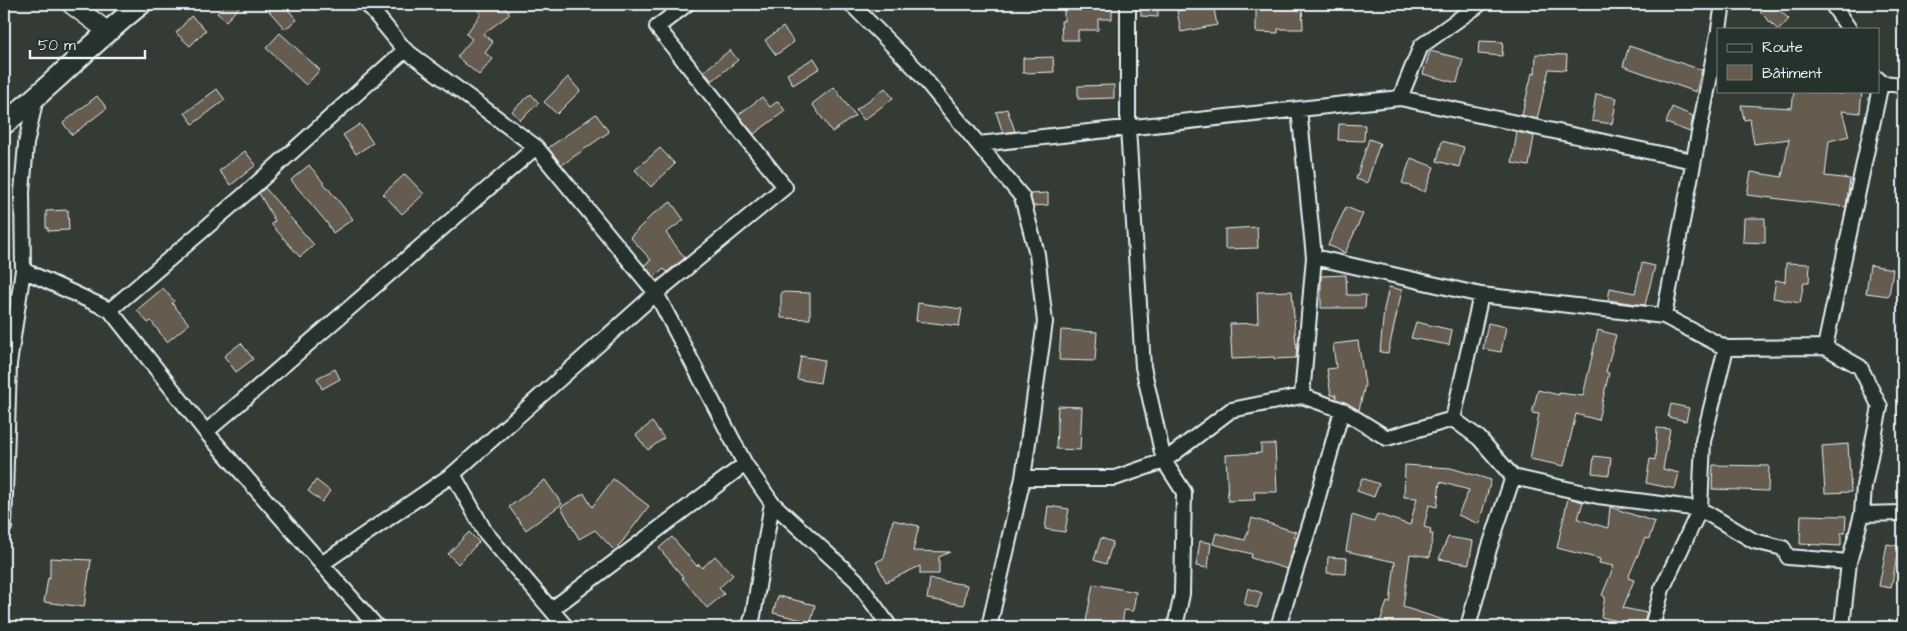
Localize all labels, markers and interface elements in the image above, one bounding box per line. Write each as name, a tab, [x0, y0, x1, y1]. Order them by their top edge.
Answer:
scale bar	[30, 28, 145, 60]
legend	[1717, 28, 1880, 92]
text: 50 m	[38, 35, 76, 56]
text: Route	[1762, 37, 1803, 58]
text: Bâtiment	[1762, 63, 1822, 84]

